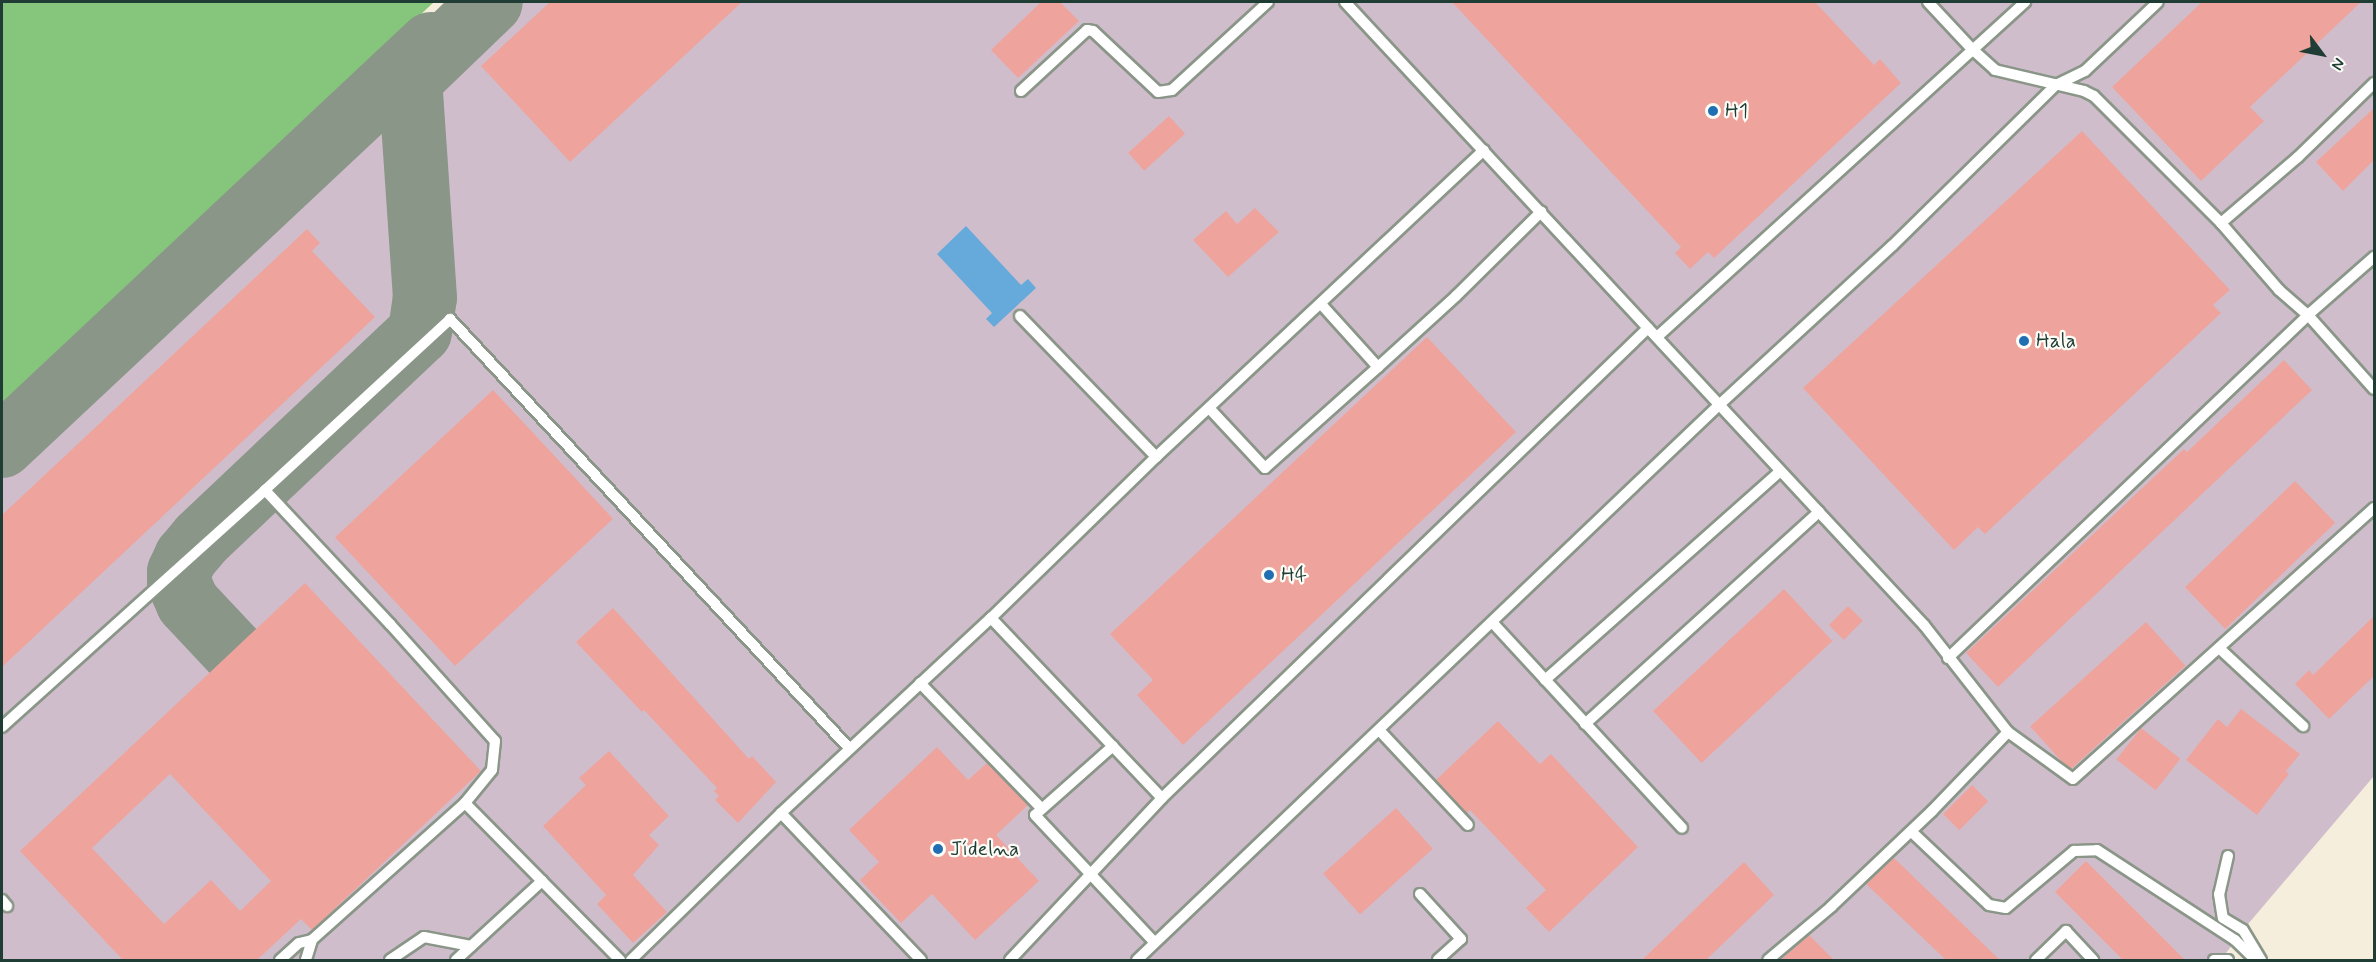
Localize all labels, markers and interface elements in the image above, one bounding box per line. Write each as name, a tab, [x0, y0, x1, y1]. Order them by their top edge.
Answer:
north arrow	[2292, 24, 2352, 84]
text: N	[2326, 54, 2349, 74]
place label: H1	[1725, 98, 1748, 124]
marker: H1	[1706, 104, 1720, 118]
place label: Hala	[2036, 328, 2076, 354]
marker: Hala	[2017, 334, 2031, 348]
place label: H4	[1281, 562, 1307, 588]
marker: H4	[1262, 568, 1276, 582]
place label: Jídelna	[950, 836, 1019, 862]
marker: Jídelna	[931, 842, 945, 856]

